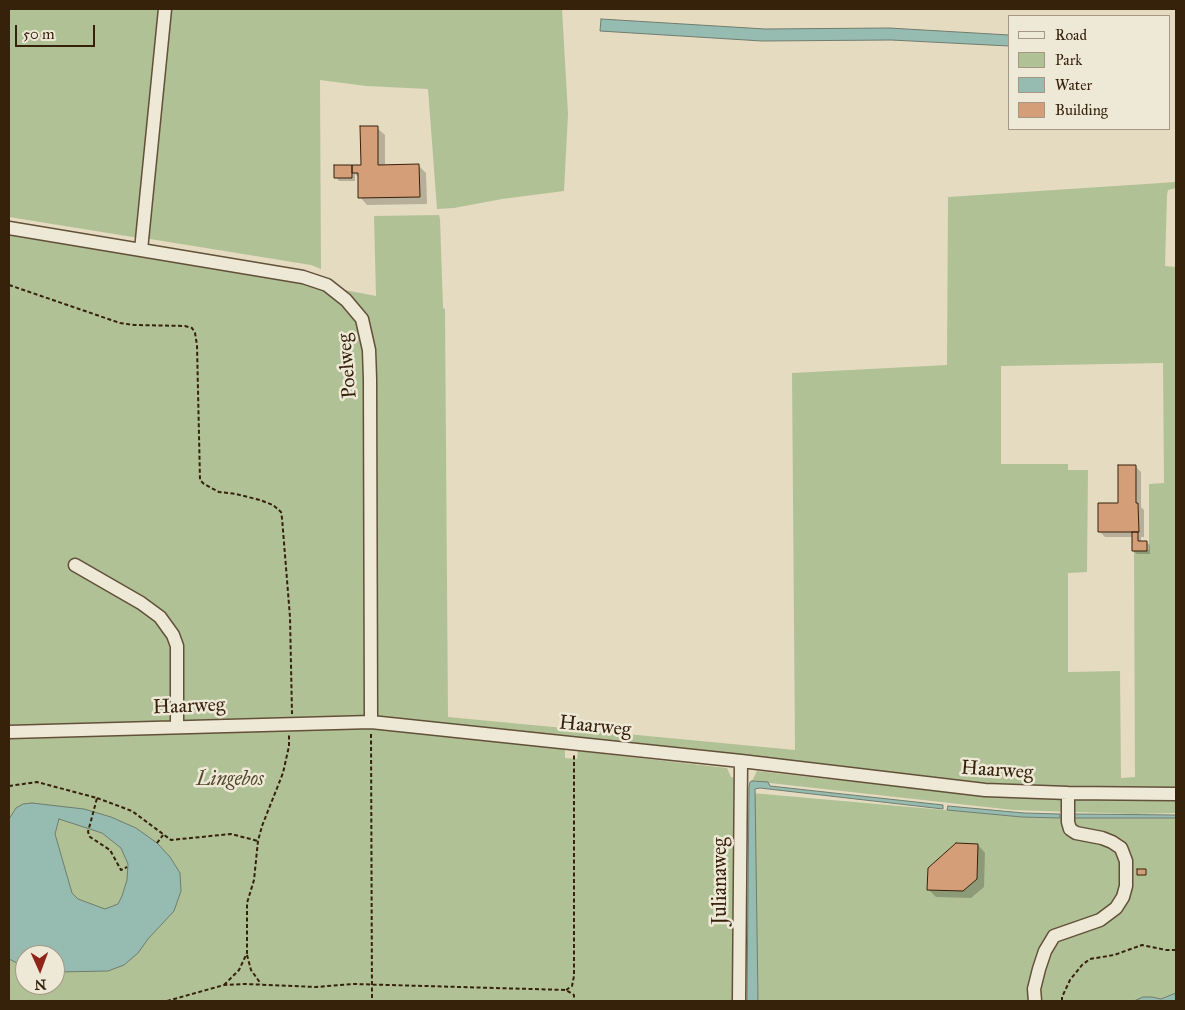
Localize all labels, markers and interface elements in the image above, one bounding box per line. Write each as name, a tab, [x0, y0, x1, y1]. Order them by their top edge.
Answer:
scale bar	[18, 15, 98, 47]
legend	[1008, 15, 1170, 130]
text: 50 m	[23, 25, 55, 43]
text: Road	[1055, 26, 1087, 44]
text: Park	[1055, 51, 1082, 69]
text: Water	[1055, 76, 1092, 94]
text: Building	[1055, 101, 1108, 119]
street label: Poelweg	[333, 332, 363, 400]
street label: Haarweg	[152, 694, 226, 720]
street label: Haarweg	[558, 711, 632, 743]
street label: Haarweg	[960, 757, 1034, 785]
park label: Lingebos	[196, 768, 264, 792]
street label: Julianaweg	[709, 837, 733, 925]
north arrow	[15, 945, 65, 995]
text: N	[34, 976, 47, 993]

